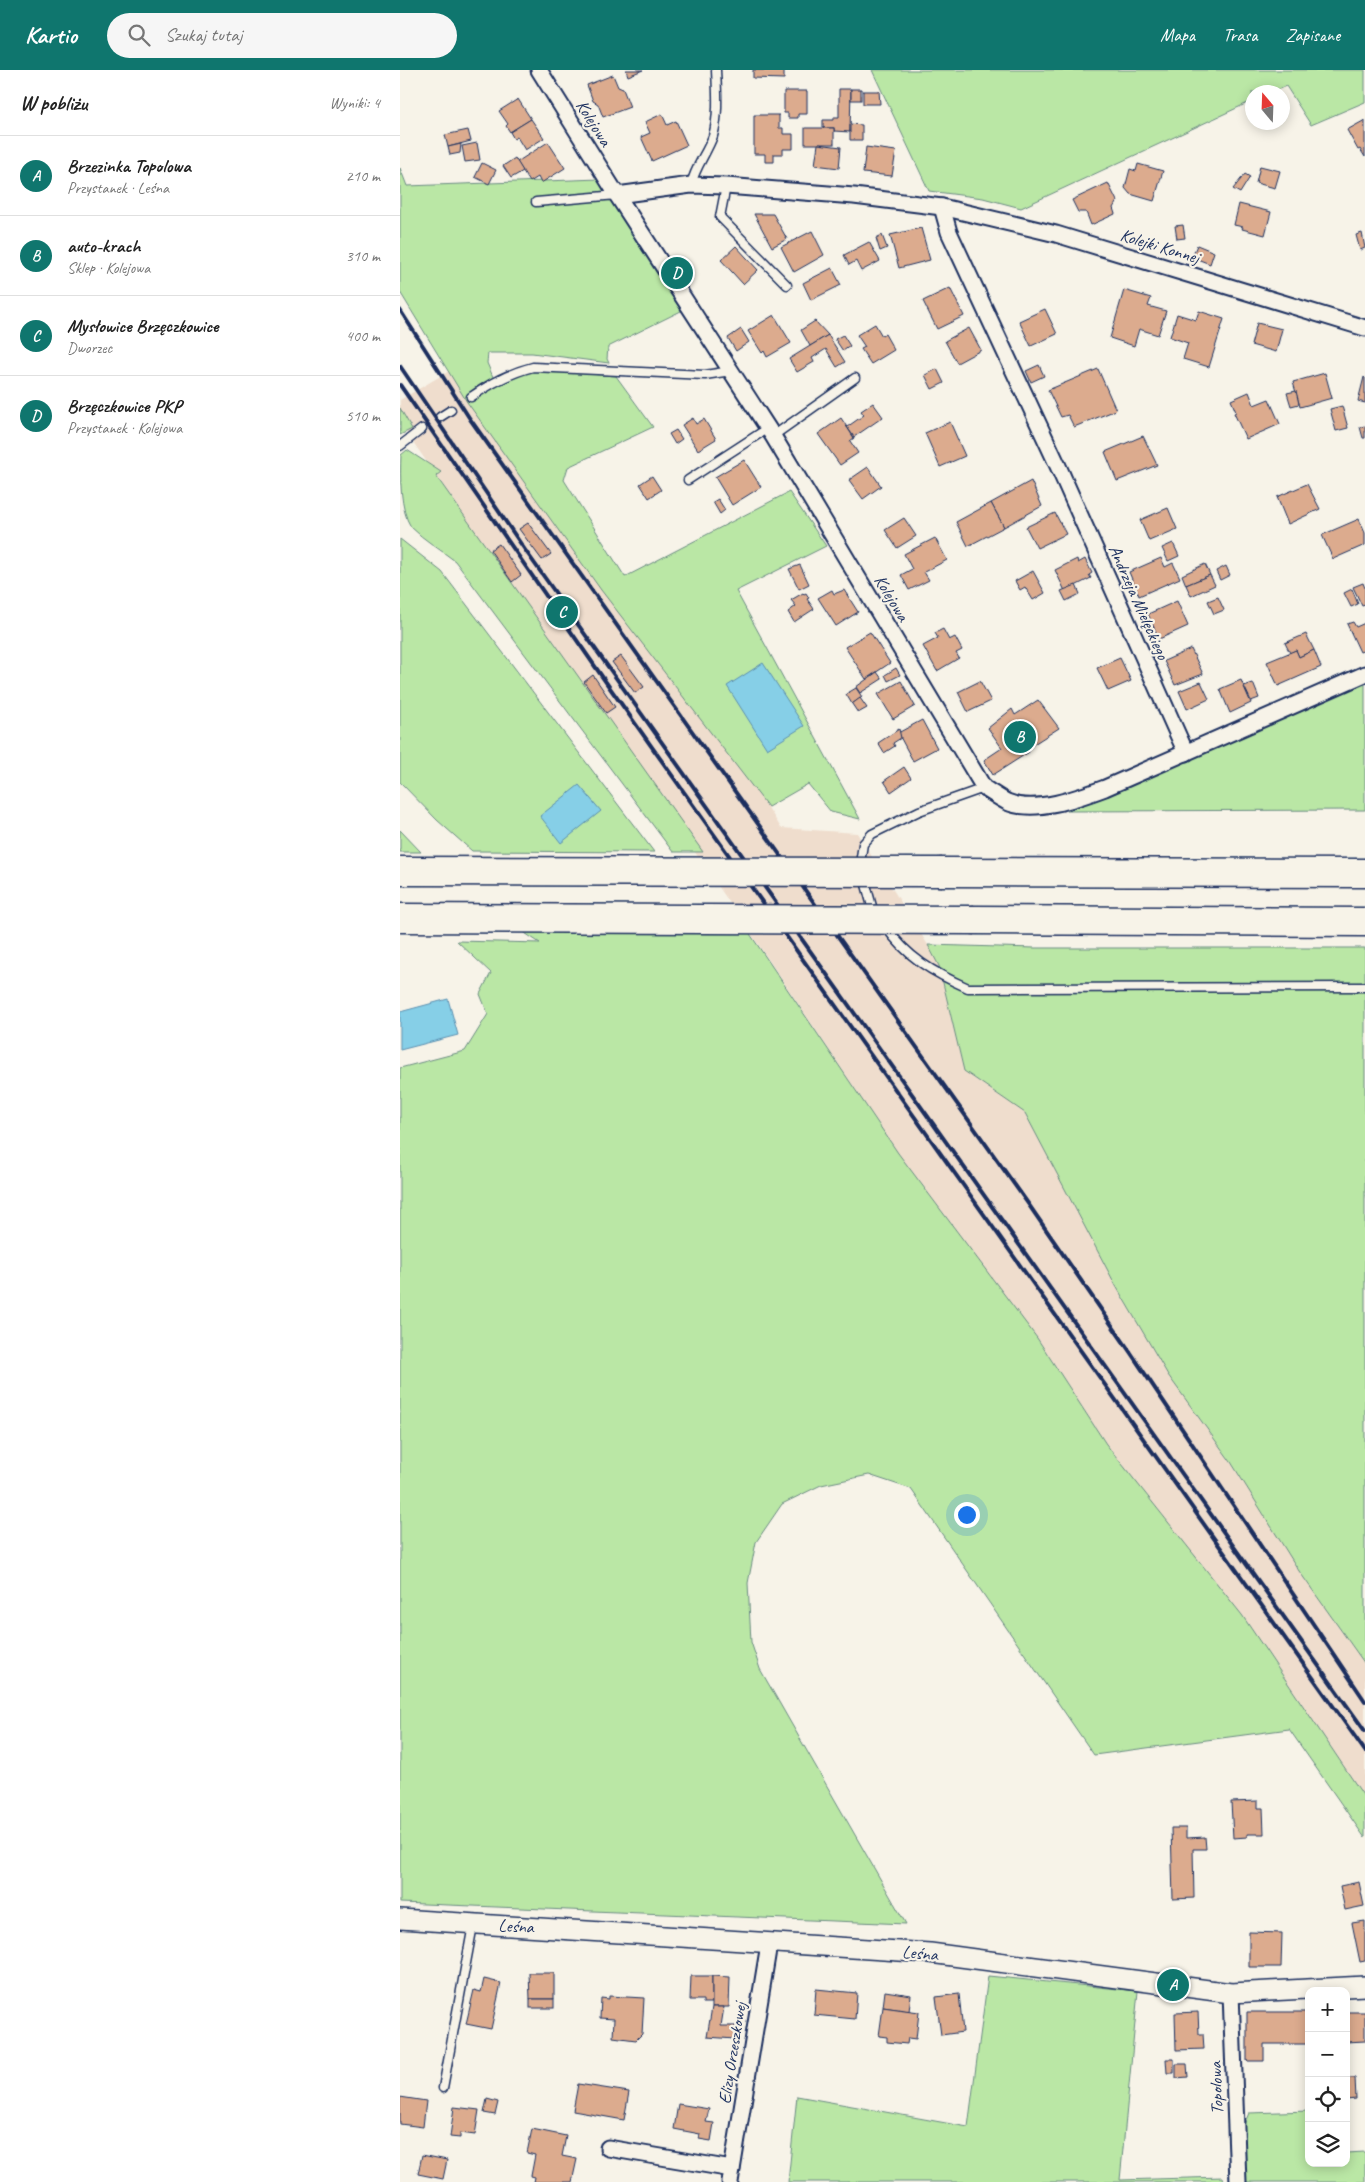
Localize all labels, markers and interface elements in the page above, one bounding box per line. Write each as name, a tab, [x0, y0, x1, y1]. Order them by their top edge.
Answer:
search box	[107, 13, 457, 58]
text: Kartio	[25, 20, 77, 50]
icon: search	[125, 21, 153, 49]
text: Szukaj tutaj	[165, 23, 242, 47]
text: Mapa	[1160, 24, 1195, 46]
text: Trasa	[1223, 24, 1257, 46]
text: Zapisane	[1285, 24, 1340, 46]
north arrow	[1245, 85, 1290, 130]
text: W pobliżu	[20, 90, 87, 116]
text: Wyniki: 4	[329, 93, 380, 113]
street label: Kolejowa	[571, 96, 617, 151]
text: Brzezinka Topolowa	[67, 154, 191, 178]
text: A	[32, 166, 40, 186]
text: 210 m	[346, 166, 380, 186]
text: Przystanek · Leśna	[67, 178, 169, 198]
street label: Kolejki Konnej	[1118, 224, 1204, 269]
text: auto-krach	[67, 234, 141, 258]
text: B	[32, 246, 40, 266]
text: 310 m	[346, 246, 380, 266]
pin: D	[661, 254, 693, 292]
text: Sklep · Kolejowa	[67, 258, 150, 278]
text: Mysłowice Brzęczkowice	[67, 314, 218, 338]
text: C	[32, 326, 40, 346]
text: 400 m	[346, 326, 380, 346]
text: Dworzec	[67, 338, 112, 358]
text: Brzęczkowice PKP	[67, 394, 181, 418]
text: D	[31, 406, 41, 426]
text: 510 m	[346, 406, 380, 426]
text: Przystanek · Kolejowa	[67, 418, 182, 438]
street label: Andrzeja Mielęckiego	[1104, 541, 1175, 664]
street label: Kolejowa	[870, 571, 915, 626]
pin: C	[546, 593, 578, 631]
pin: B	[1004, 718, 1036, 756]
your location	[954, 1502, 980, 1528]
street label: Leśna	[498, 1914, 535, 1938]
street label: Leśna	[901, 1940, 940, 1966]
pin: A	[1157, 1966, 1189, 2004]
map controls	[1305, 1987, 1350, 2167]
button: +	[1305, 1987, 1350, 2032]
street label: Elizy Orzeszkowej	[713, 1998, 751, 2105]
button: −	[1305, 2032, 1350, 2077]
street label: Topolowa	[1204, 2060, 1228, 2115]
button: locate	[1305, 2077, 1350, 2122]
button: layers	[1305, 2122, 1350, 2167]

